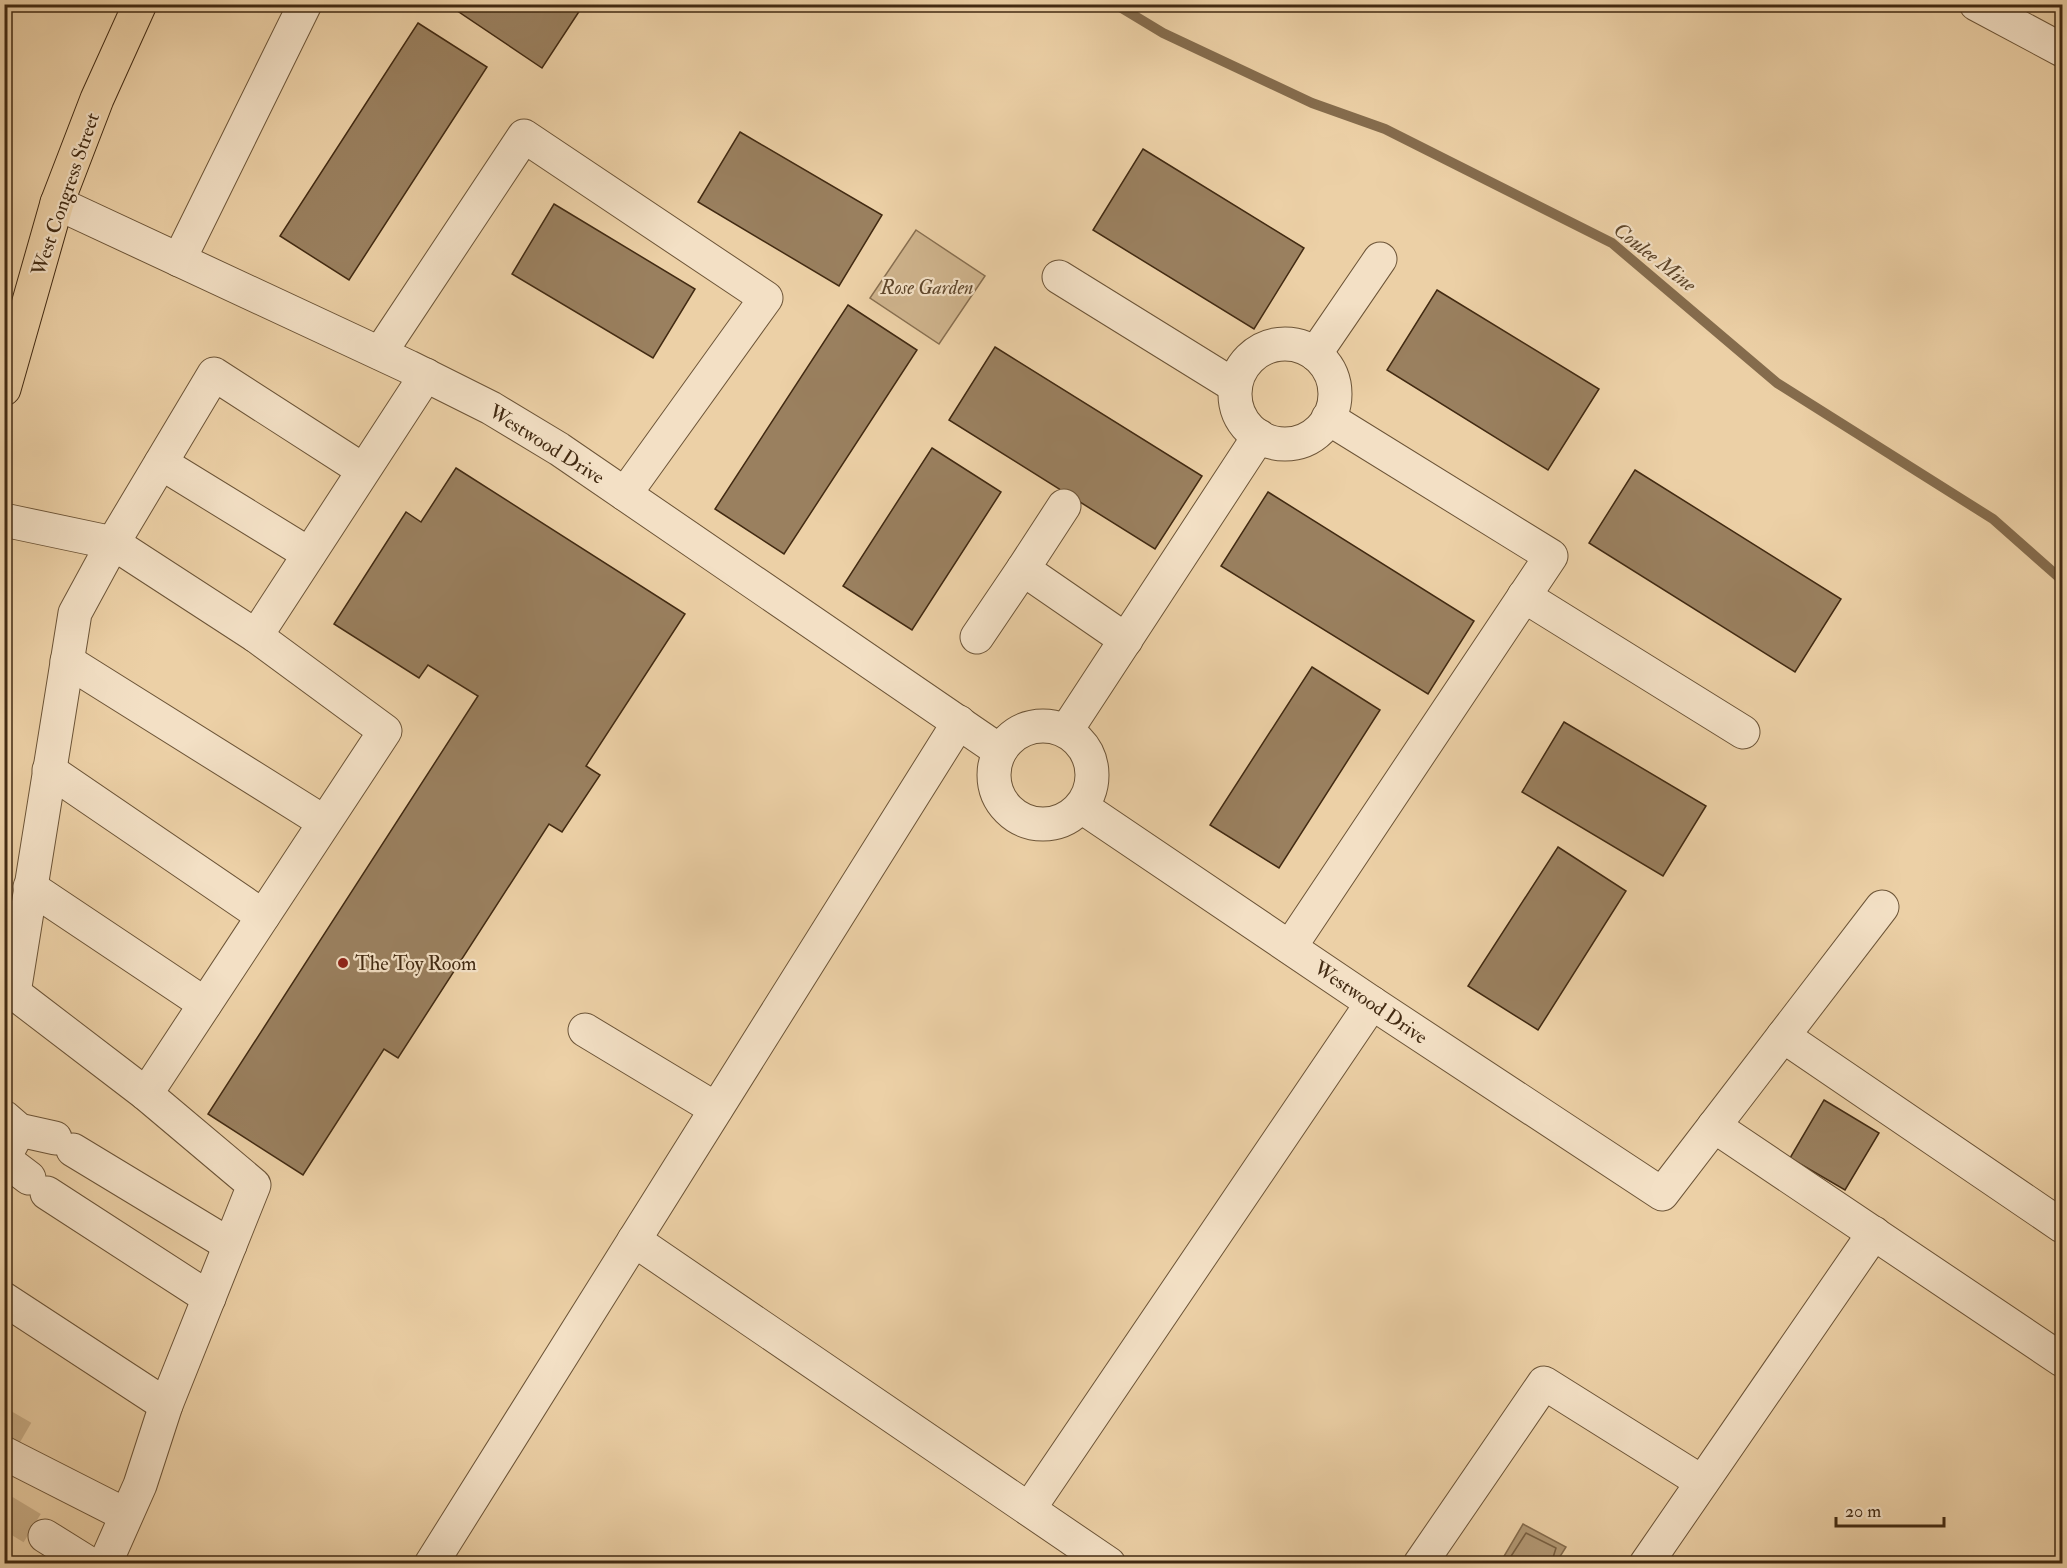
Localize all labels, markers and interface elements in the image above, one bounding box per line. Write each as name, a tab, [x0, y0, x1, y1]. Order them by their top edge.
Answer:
street label: West Congress Street	[26, 109, 105, 280]
water label: Coulee Mine	[1608, 217, 1702, 299]
park label: Rose Garden	[879, 275, 974, 300]
street label: Westwood Drive	[483, 398, 609, 490]
place label: The Toy Room	[355, 951, 477, 976]
street label: Westwood Drive	[1308, 955, 1432, 1050]
marker: The Toy Room	[336, 956, 350, 970]
scale bar	[1836, 1490, 1944, 1528]
text: 20 m	[1845, 1500, 1881, 1523]

